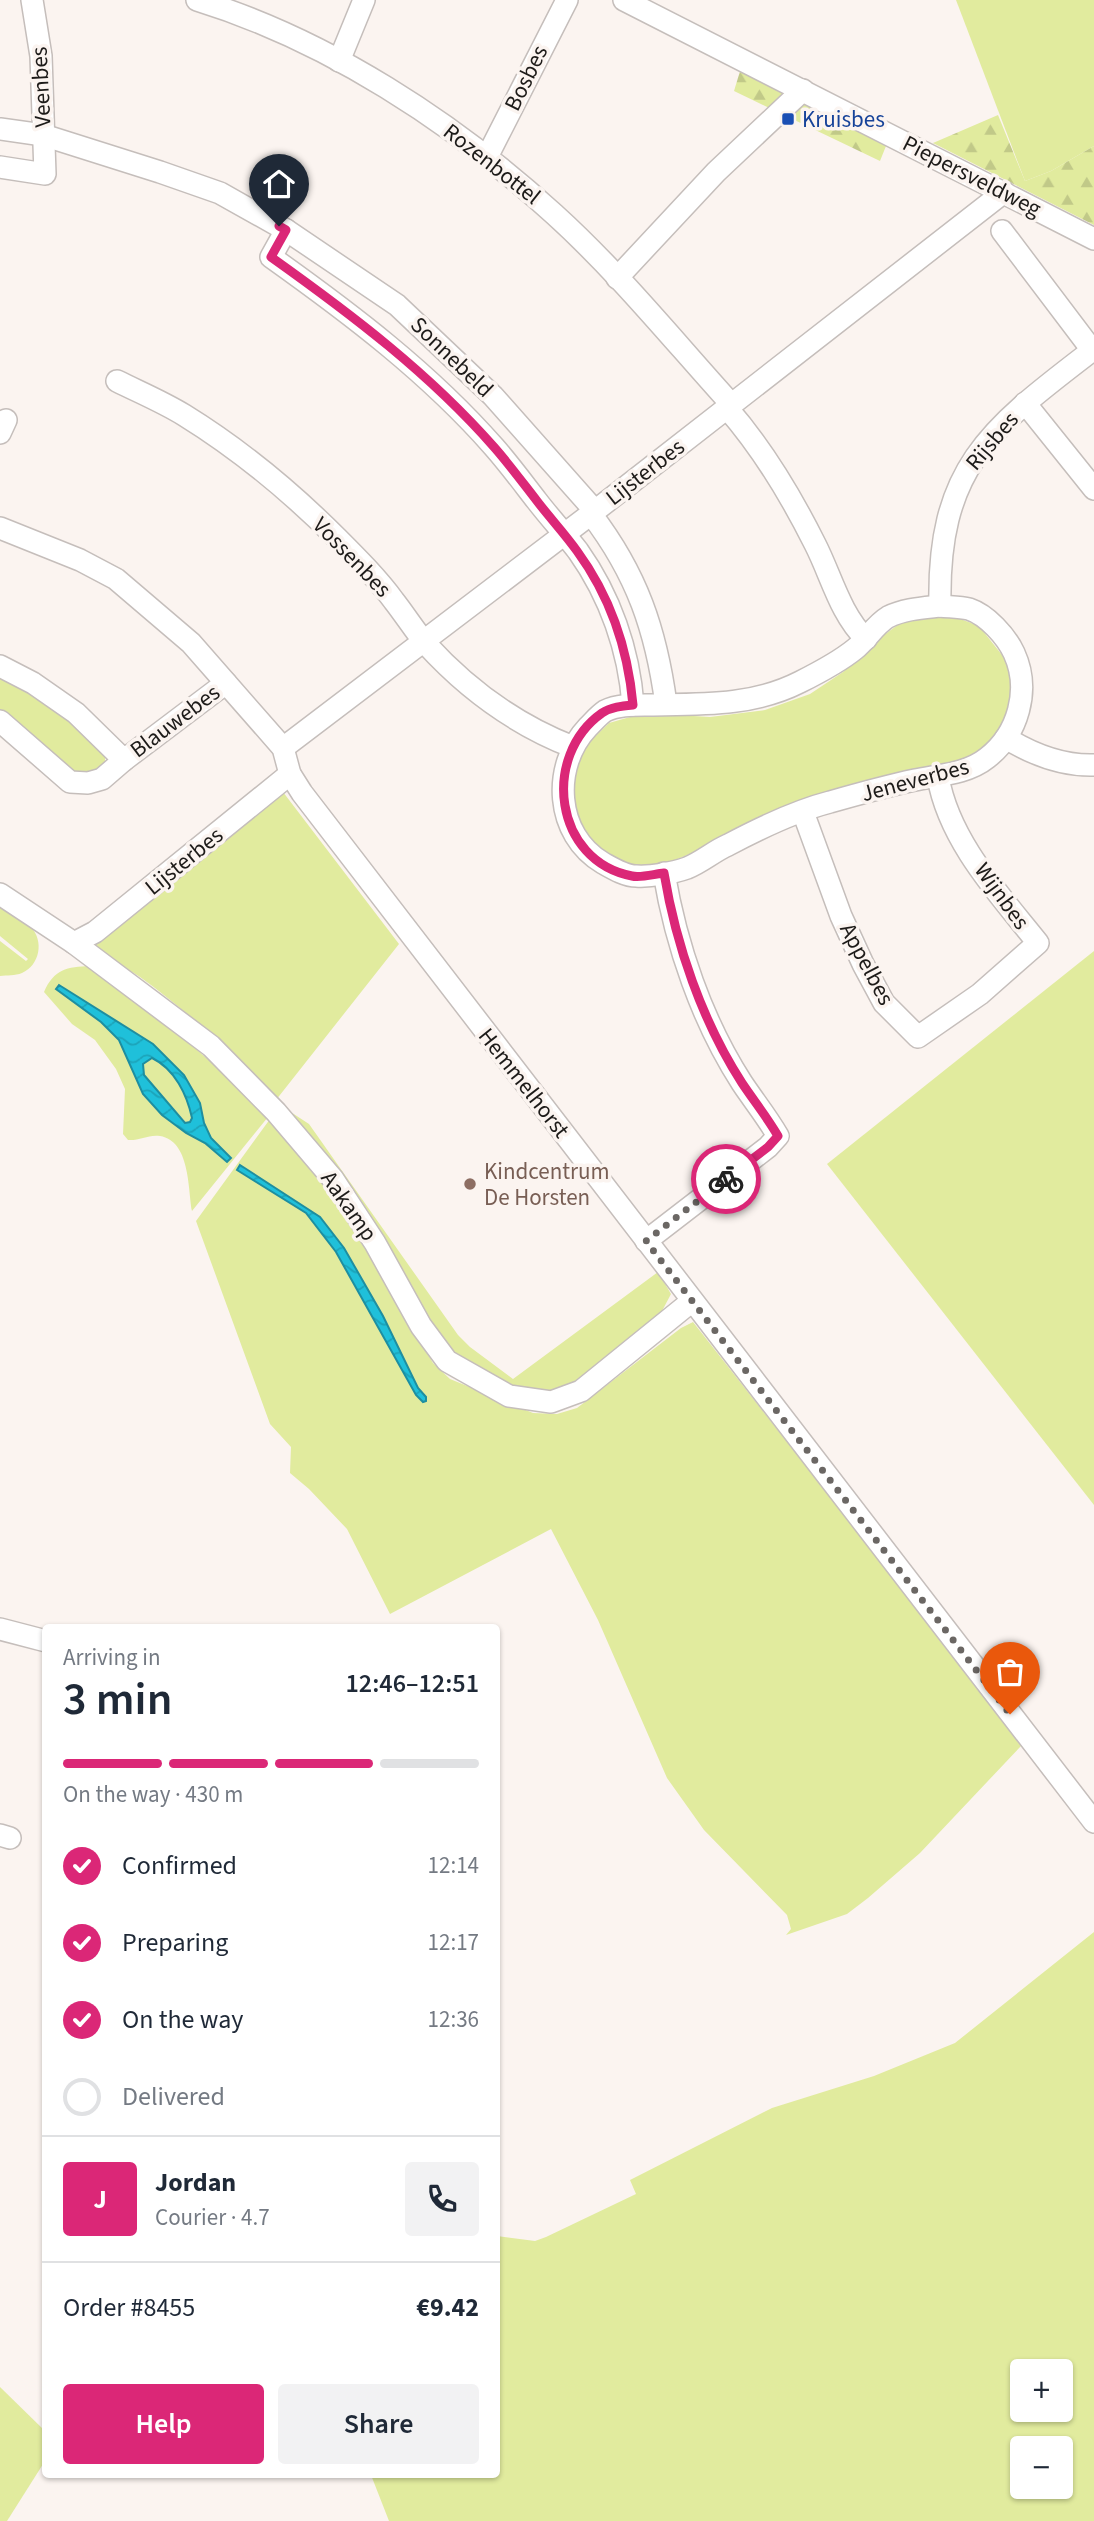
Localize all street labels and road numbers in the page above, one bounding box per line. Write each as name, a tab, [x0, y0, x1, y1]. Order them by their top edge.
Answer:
street label: Bosbes	[496, 40, 556, 116]
street label: Veenbes	[22, 46, 60, 128]
street label: Rozenbottel	[436, 115, 548, 213]
street label: Piepersveldweg	[897, 127, 1047, 225]
street label: Sonnebeld	[403, 309, 501, 405]
street label: Rijsbes	[958, 404, 1026, 478]
street label: Lijsterbes	[598, 431, 692, 513]
street label: Vossenbes	[305, 509, 399, 605]
street label: Blauwebes	[123, 676, 227, 766]
street label: Jeneverbes	[857, 750, 973, 810]
street label: Lijsterbes	[138, 819, 230, 903]
street label: Wijnbes	[966, 856, 1038, 936]
street label: Appelbes	[832, 917, 902, 1011]
street label: Hemmelhorst	[470, 1021, 578, 1145]
street label: Aakamp	[313, 1164, 385, 1248]

